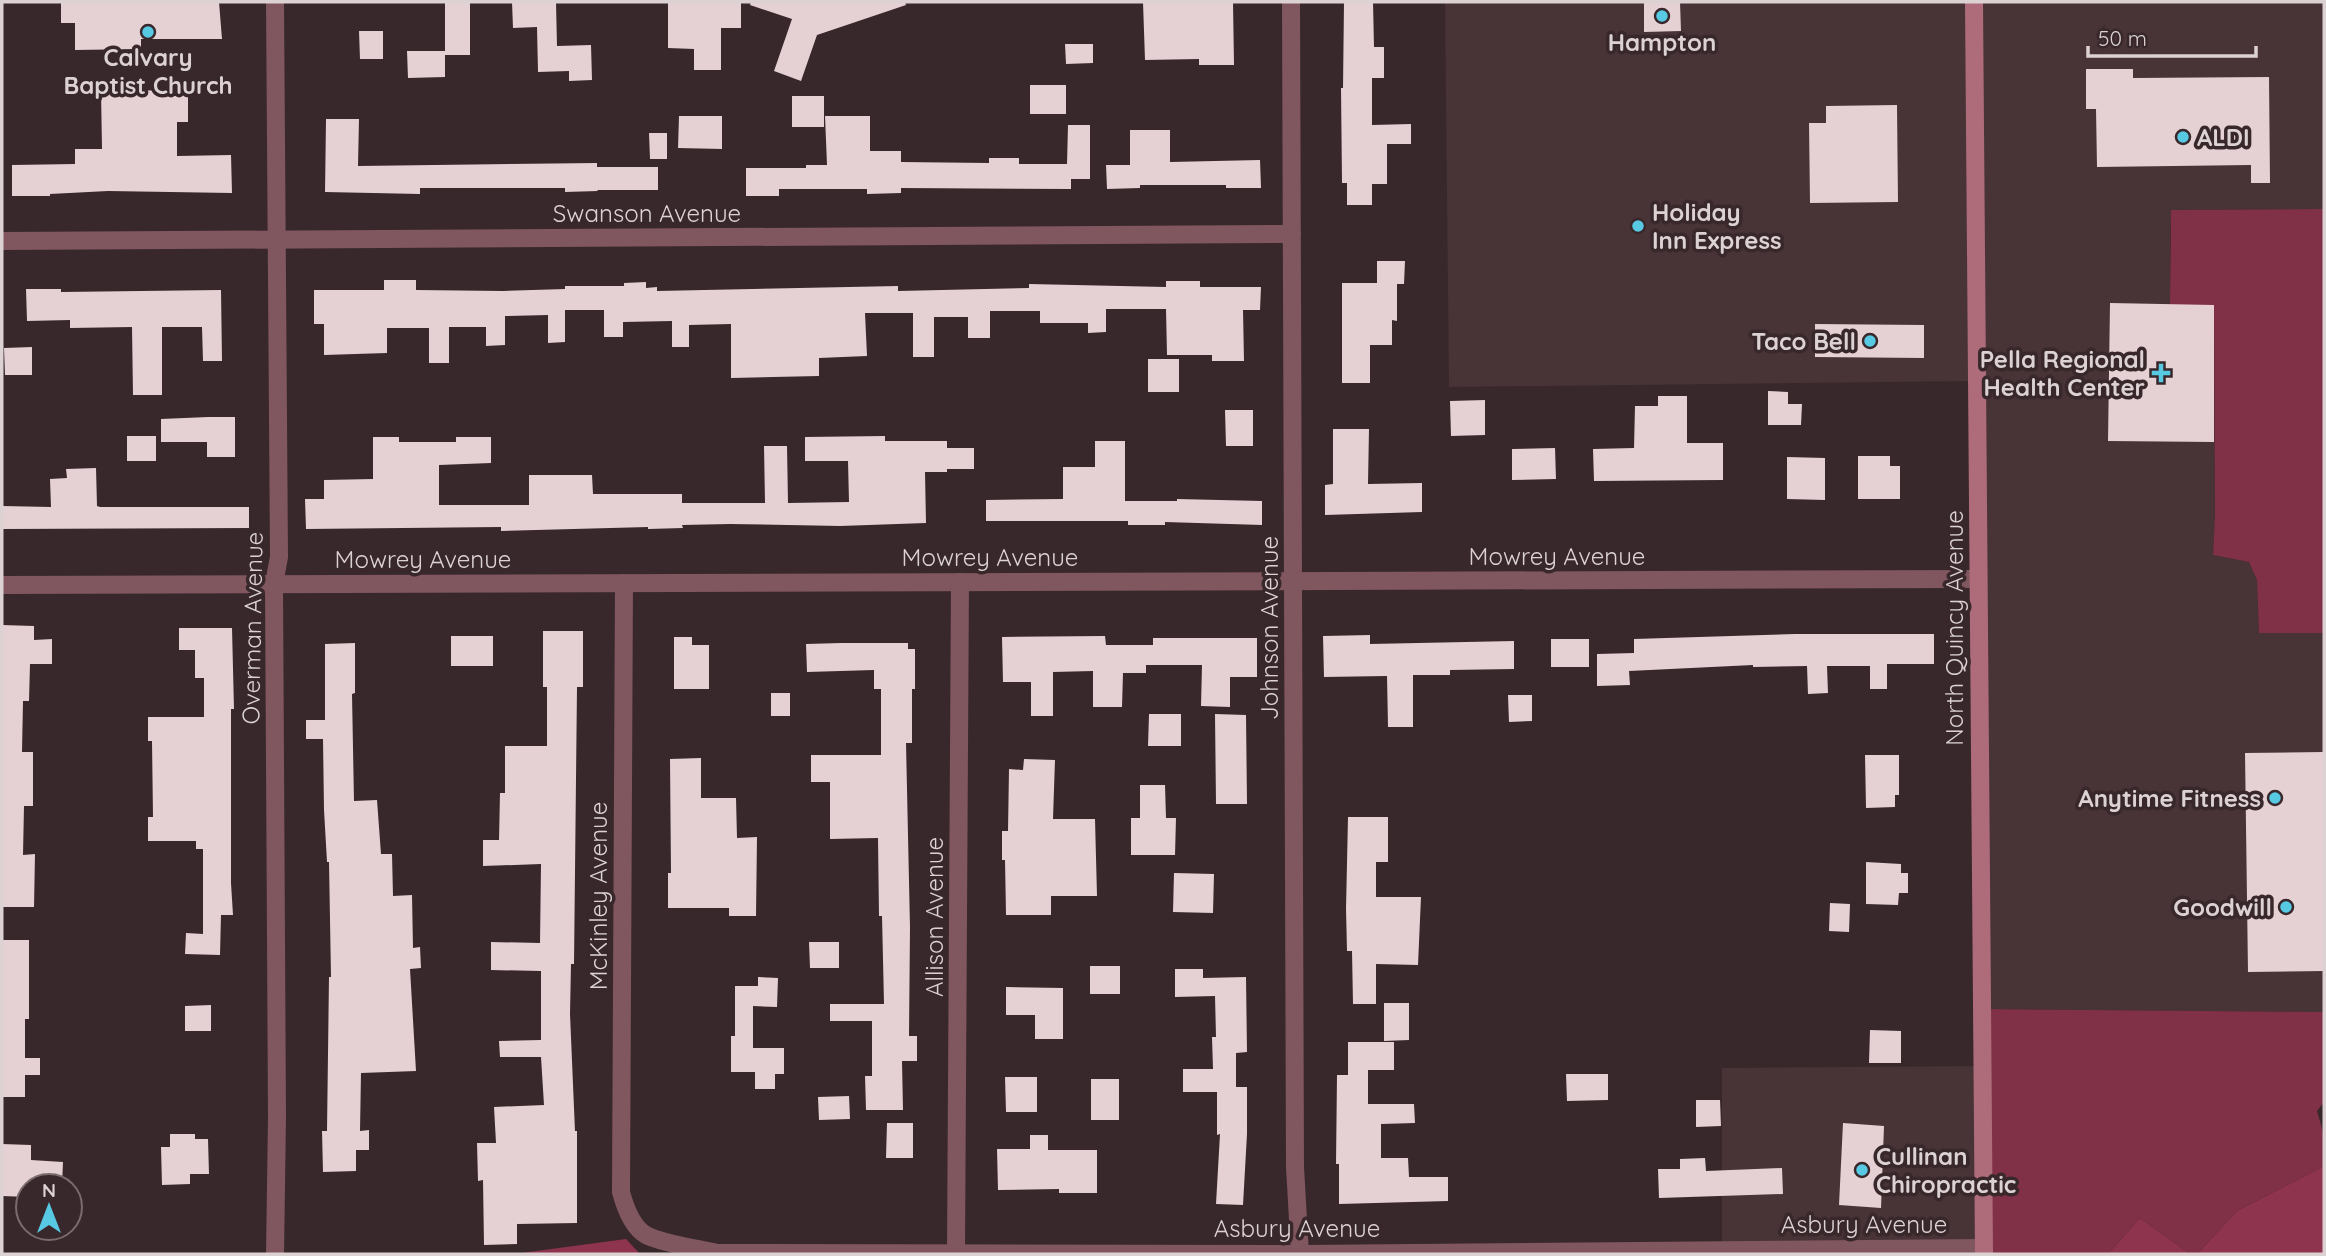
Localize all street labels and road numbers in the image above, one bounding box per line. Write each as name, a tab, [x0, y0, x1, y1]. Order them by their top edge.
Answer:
street label: Swanson Avenue	[553, 198, 741, 228]
street label: North Quincy Avenue	[1939, 510, 1969, 746]
street label: Overman Avenue	[235, 531, 269, 725]
street label: Johnson Avenue	[1254, 536, 1284, 720]
street label: Mowrey Avenue	[1469, 541, 1645, 571]
street label: Mowrey Avenue	[902, 542, 1078, 572]
street label: Mowrey Avenue	[335, 544, 511, 574]
street label: McKinley Avenue	[583, 802, 613, 990]
street label: Allison Avenue	[919, 837, 949, 997]
street label: Asbury Avenue	[1781, 1209, 1947, 1239]
street label: Asbury Avenue	[1214, 1213, 1380, 1243]

